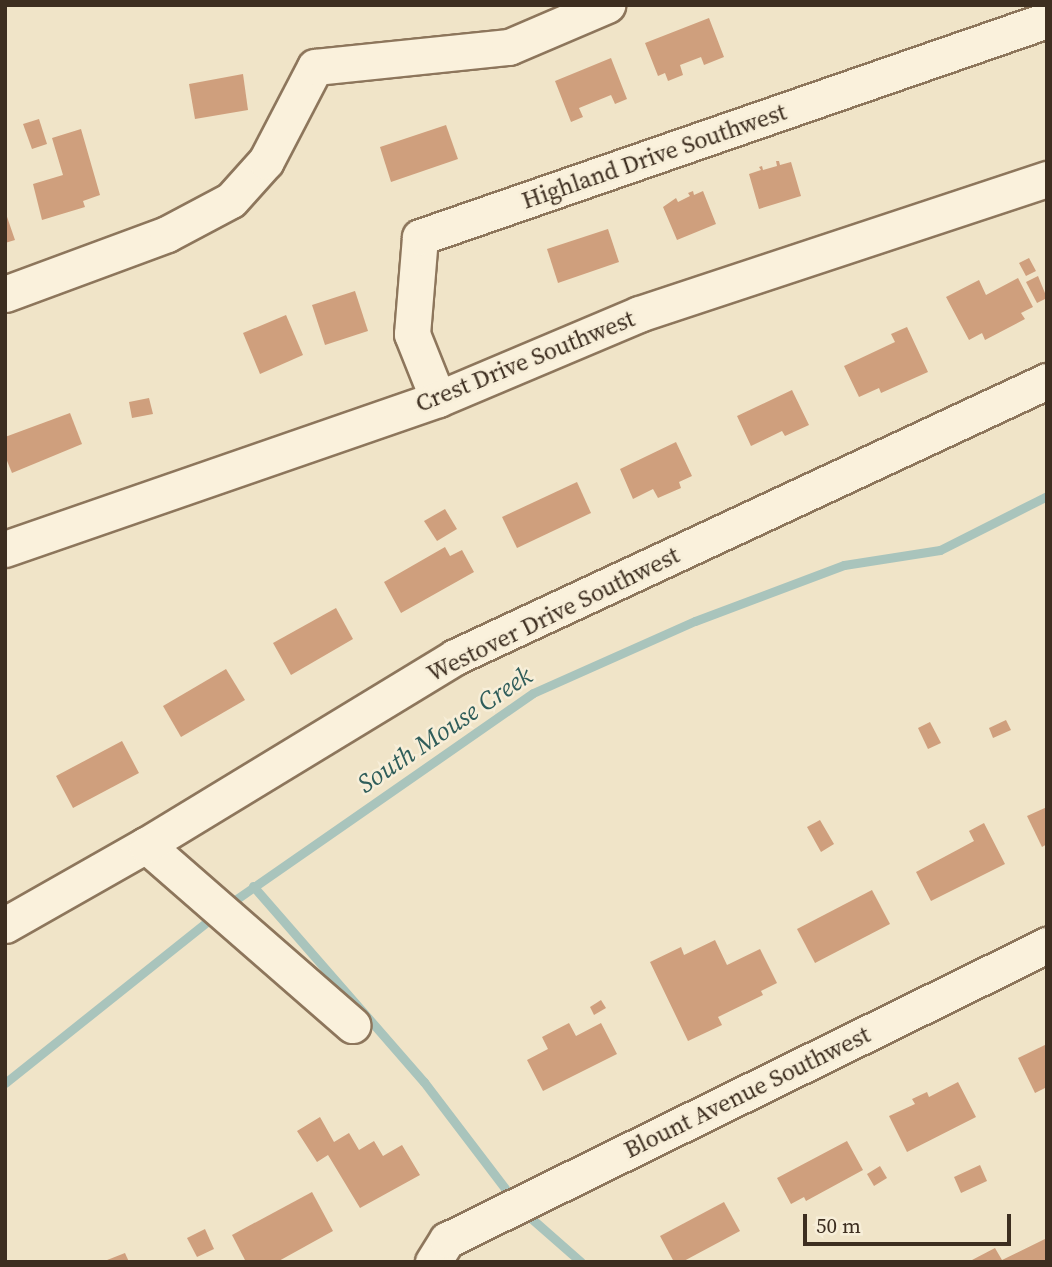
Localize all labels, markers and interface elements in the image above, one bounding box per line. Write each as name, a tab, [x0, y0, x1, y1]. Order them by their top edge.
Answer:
street label: Highland Drive Southwest	[518, 97, 790, 215]
street label: Crest Drive Southwest	[411, 304, 639, 418]
street label: Westover Drive Southwest	[422, 540, 684, 688]
water label: South Mouse Creek	[352, 660, 538, 800]
street label: Blount Avenue Southwest	[619, 1020, 875, 1164]
scale bar	[807, 1200, 1015, 1244]
text: 50 m	[816, 1211, 861, 1240]

